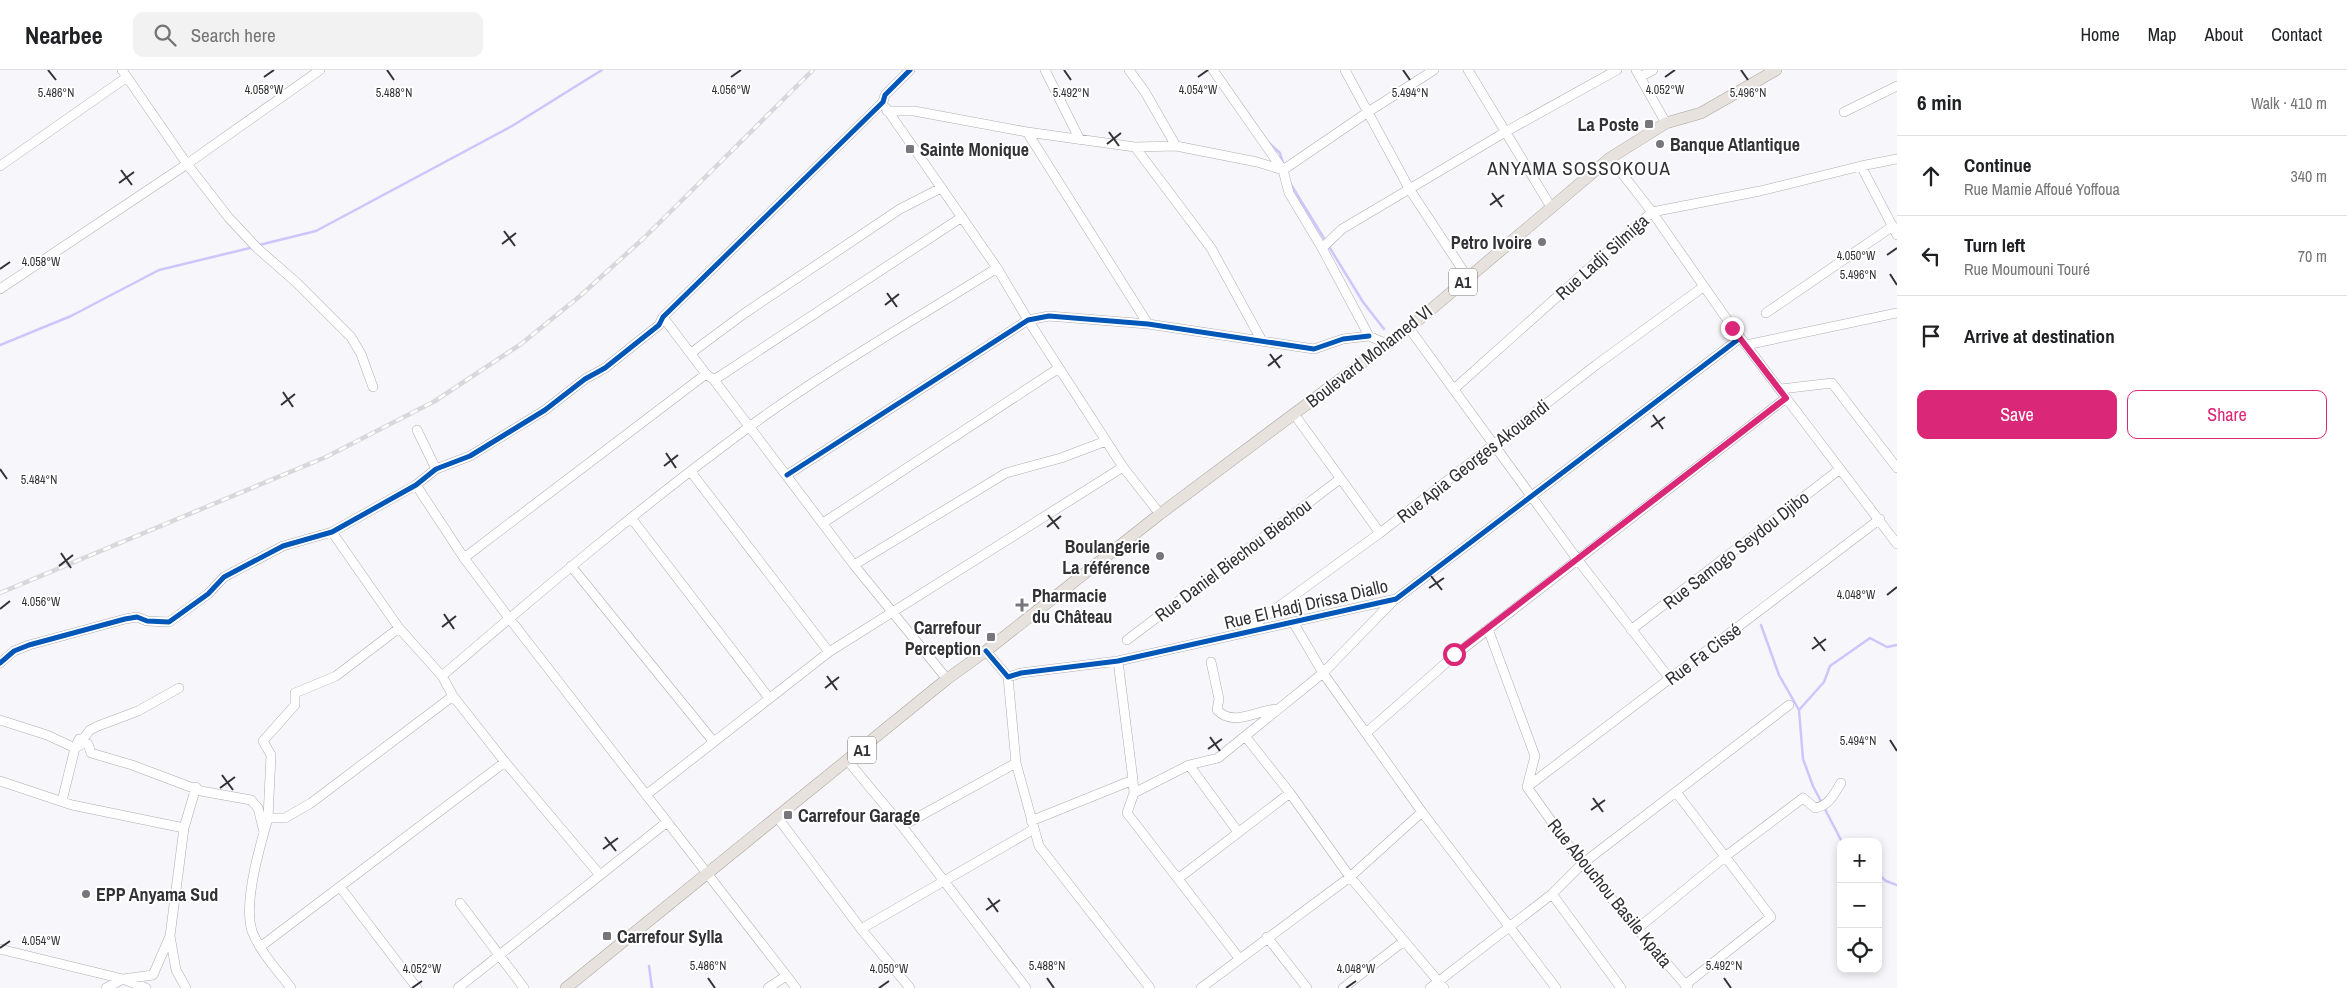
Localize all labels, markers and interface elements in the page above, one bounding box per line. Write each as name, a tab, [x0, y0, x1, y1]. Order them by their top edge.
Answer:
search box	[133, 12, 483, 57]
text: Nearbee	[25, 19, 103, 51]
icon: search	[151, 21, 179, 49]
text: Search here	[191, 22, 276, 48]
text: Home	[2080, 22, 2120, 47]
text: Map	[2148, 22, 2177, 47]
text: About	[2205, 22, 2243, 47]
text: Contact	[2271, 22, 2322, 47]
text: 4.058°W	[245, 82, 284, 98]
text: 4.056°W	[712, 82, 751, 98]
text: 4.054°W	[1179, 82, 1218, 98]
text: 4.052°W	[1646, 82, 1685, 98]
text: 5.486°N	[38, 85, 74, 101]
text: 5.488°N	[376, 85, 412, 101]
text: 5.492°N	[1053, 85, 1089, 101]
text: 5.494°N	[1392, 85, 1428, 101]
text: 5.496°N	[1730, 85, 1766, 101]
text: 6 min	[1917, 88, 1962, 117]
text: Walk · 410 m	[2251, 92, 2327, 114]
place label: La Poste	[1577, 112, 1639, 137]
marker: La Poste	[1643, 118, 1655, 130]
place label: Banque Atlantique	[1670, 132, 1800, 157]
place label: Sainte Monique	[920, 137, 1029, 162]
marker: Banque Atlantique	[1654, 138, 1666, 150]
marker: Sainte Monique	[904, 143, 916, 155]
text: Continue	[1964, 152, 2032, 178]
district label: ANYAMA SOSSOKOUA	[1486, 155, 1671, 181]
icon: ahead	[1917, 162, 1945, 190]
text: 340 m	[2291, 165, 2327, 187]
text: Rue Mamie Affoué Yoffoua	[1964, 178, 2120, 200]
street label: Rue Ladji Silmiga	[1550, 208, 1654, 306]
place label: Petro Ivoire	[1451, 230, 1532, 255]
text: Turn left	[1964, 232, 2025, 258]
marker: Petro Ivoire	[1536, 236, 1548, 248]
icon: left	[1917, 242, 1945, 270]
text: 70 m	[2298, 245, 2327, 267]
text: 4.050°W	[1837, 248, 1876, 264]
text: 4.058°W	[22, 254, 61, 270]
text: Rue Moumouni Touré	[1964, 258, 2090, 280]
text: 5.496°N	[1840, 267, 1876, 283]
road number: A1	[1449, 268, 1477, 296]
street label: Boulevard Mohamed VI	[1301, 299, 1437, 413]
route end	[1721, 317, 1744, 340]
icon: arrive	[1917, 322, 1945, 350]
text: Arrive at destination	[1964, 323, 2115, 349]
button: Save	[1917, 390, 2117, 439]
button: Share	[2127, 390, 2327, 439]
street label: Rue Apia Georges Akouandi	[1392, 394, 1554, 528]
text: 5.484°N	[21, 472, 57, 488]
street label: Rue Samogo Seydou Djibo	[1658, 485, 1814, 615]
street label: Rue Daniel Biechou Biechou	[1149, 493, 1317, 627]
place label: Boulangerie La référence	[1062, 534, 1150, 580]
marker: Boulangerie La référence	[1154, 550, 1166, 562]
street label: Rue El Hadj Drissa Diallo	[1222, 573, 1390, 635]
place label: Pharmacie du Château	[1032, 583, 1112, 629]
text: 4.048°W	[1837, 587, 1876, 603]
text: 4.056°W	[22, 594, 61, 610]
marker: Pharmacie du Château	[1016, 599, 1028, 611]
place label: Carrefour Perception	[905, 615, 981, 661]
street label: Rue Fa Cissé	[1660, 617, 1746, 691]
marker: Carrefour Perception	[985, 631, 997, 643]
route start	[1443, 643, 1466, 666]
text: 5.494°N	[1840, 733, 1876, 749]
road number: A1	[848, 736, 876, 764]
place label: Carrefour Garage	[798, 803, 920, 828]
marker: Carrefour Garage	[782, 809, 794, 821]
street label: Rue Abouchou Basile Kpata	[1542, 813, 1678, 973]
map controls	[1837, 838, 1882, 973]
button: +	[1837, 838, 1882, 883]
place label: EPP Anyama Sud	[96, 882, 218, 907]
button: −	[1837, 883, 1882, 928]
marker: EPP Anyama Sud	[80, 888, 92, 900]
place label: Carrefour Sylla	[617, 924, 724, 949]
button: locate	[1837, 928, 1882, 973]
marker: Carrefour Sylla	[601, 930, 613, 942]
text: 4.054°W	[22, 933, 61, 949]
text: 5.486°N	[690, 958, 726, 974]
text: 5.488°N	[1029, 958, 1065, 974]
text: 5.492°N	[1706, 958, 1742, 974]
text: 4.052°W	[403, 961, 442, 977]
text: 4.050°W	[870, 961, 909, 977]
text: 4.048°W	[1337, 961, 1376, 977]

